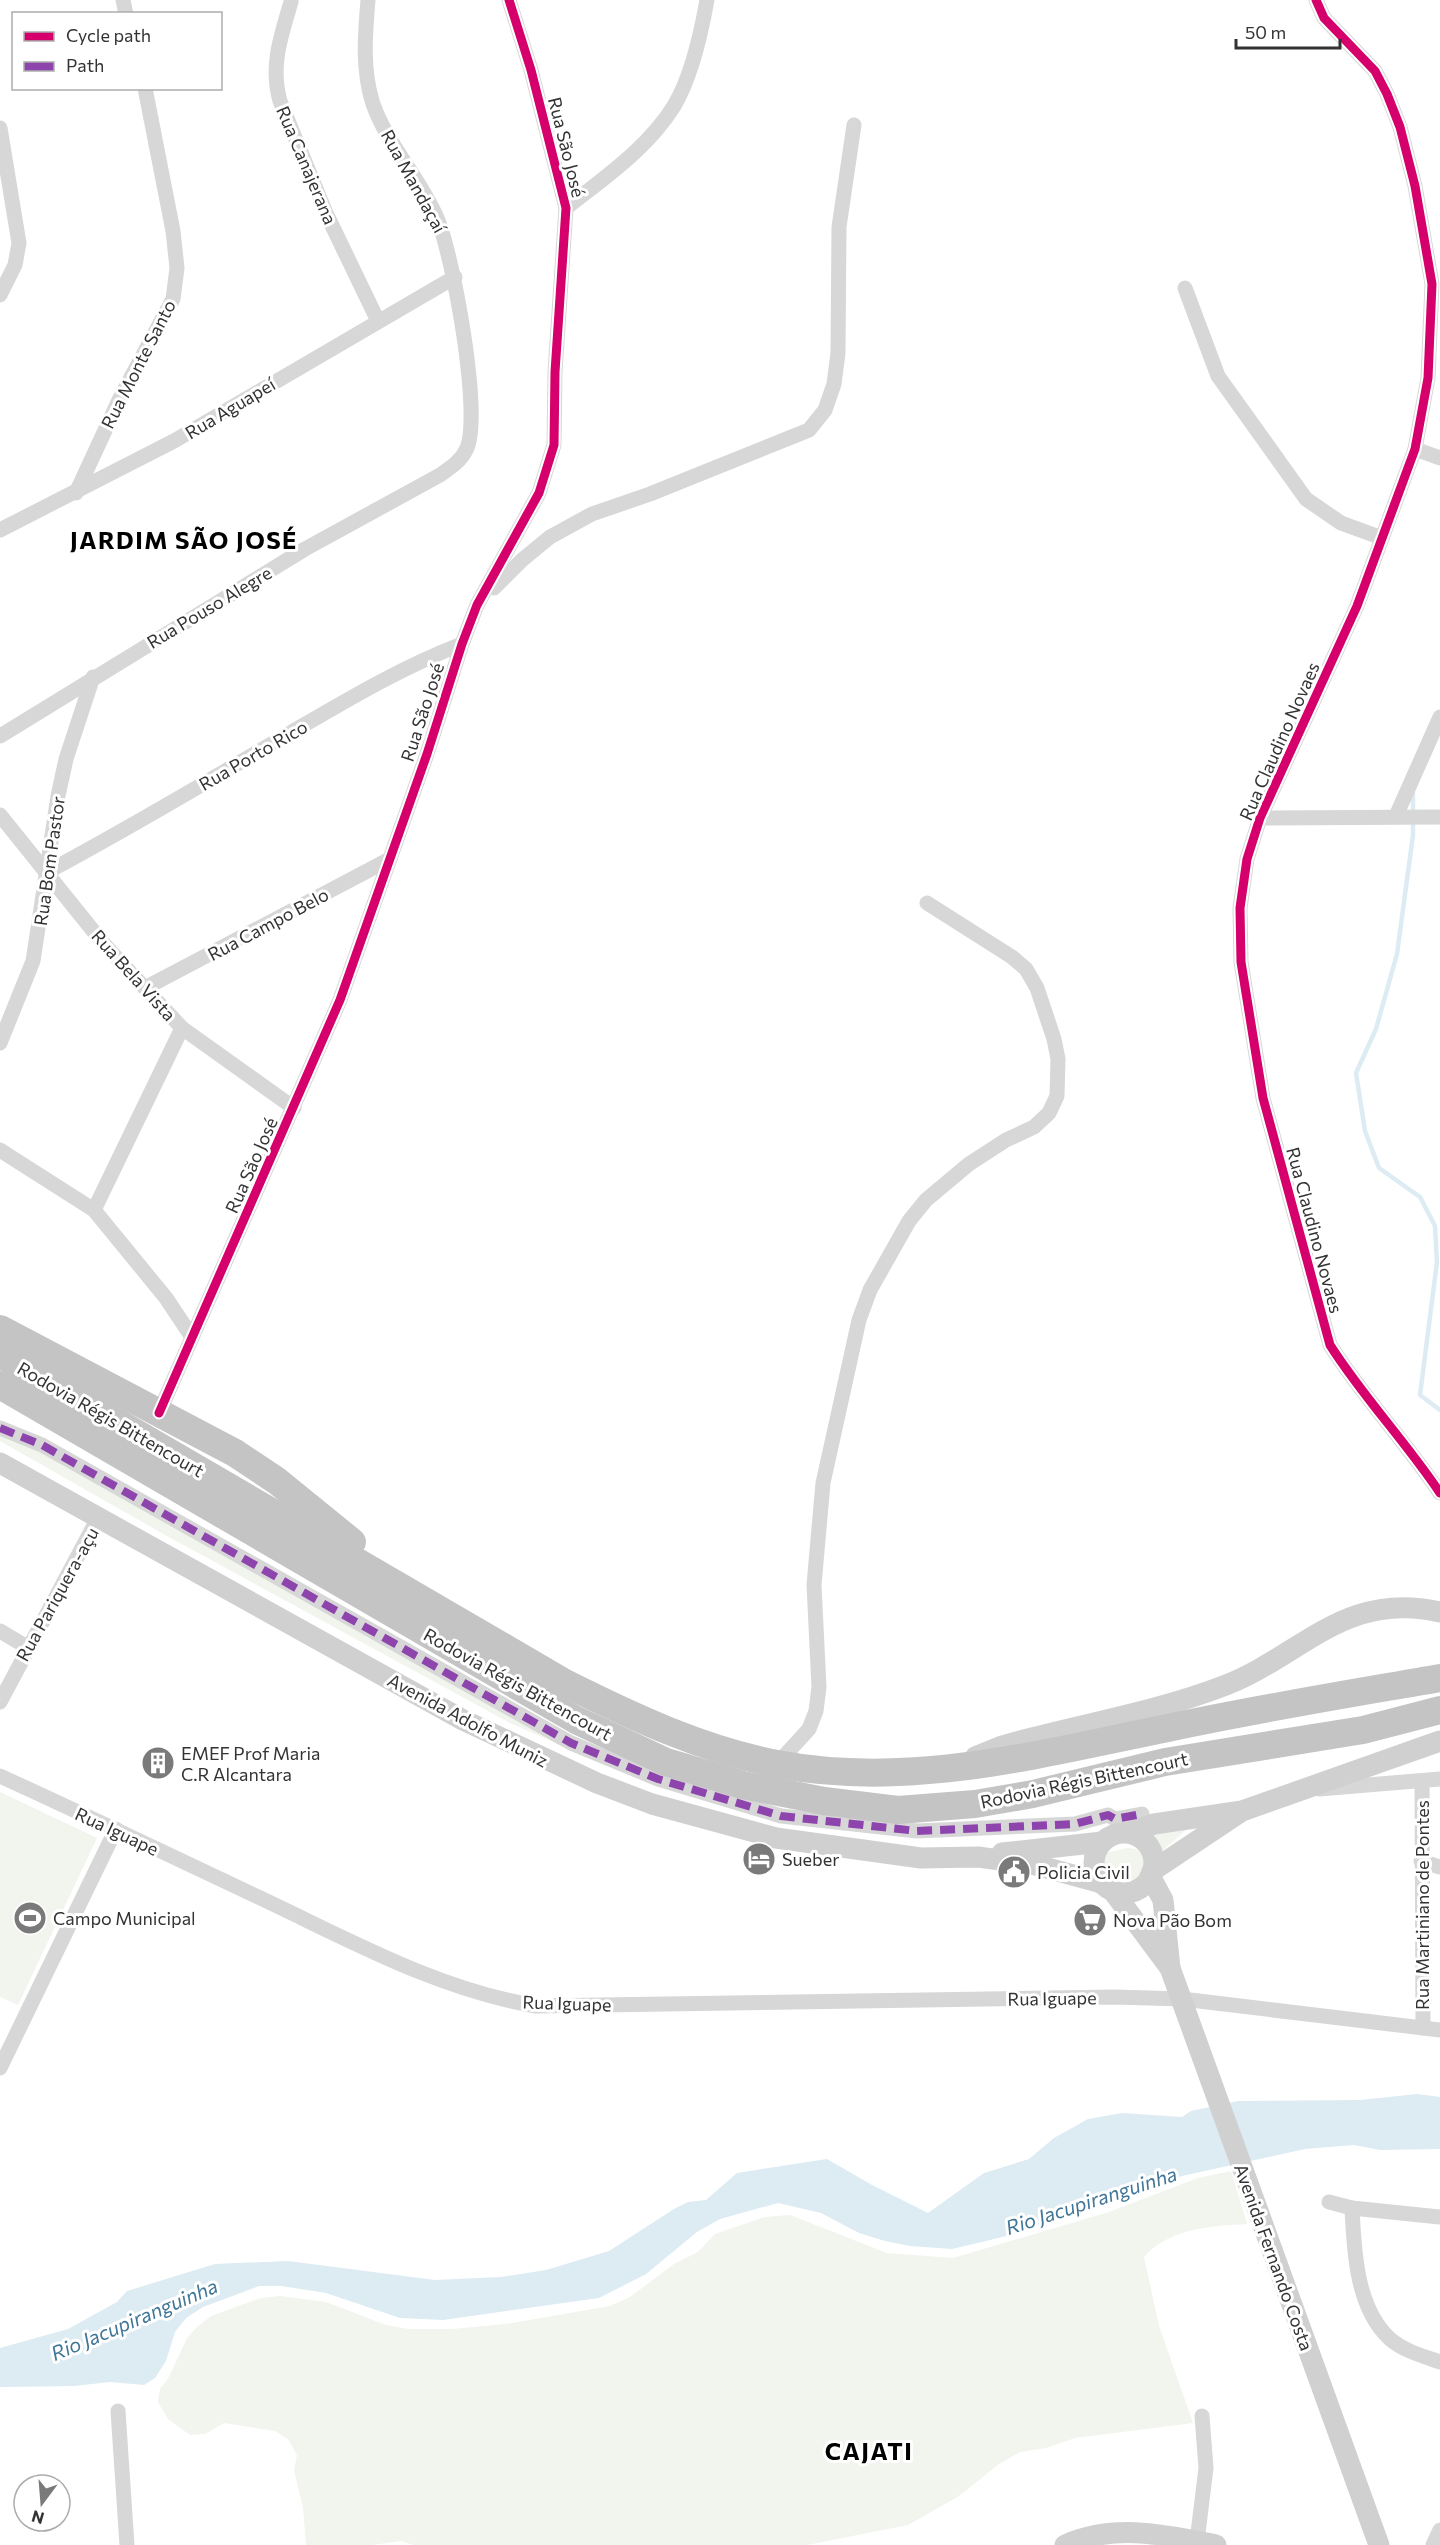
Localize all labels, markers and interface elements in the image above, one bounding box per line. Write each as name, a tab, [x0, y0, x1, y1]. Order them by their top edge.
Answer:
legend	[12, 12, 222, 90]
scale bar	[1236, 12, 1340, 50]
text: 50 m	[1245, 21, 1286, 43]
text: Cycle path	[66, 24, 151, 46]
text: Path	[66, 54, 104, 76]
street label: Rua São José	[544, 95, 590, 199]
street label: Rua Canajerana	[272, 102, 342, 228]
street label: Rua Mandaçaí	[377, 126, 452, 238]
street label: Rua Monte Santo	[96, 296, 180, 432]
street label: Rua Aguapeí	[181, 372, 280, 443]
district label: JARDIM SÃO JOSÉ	[70, 525, 298, 554]
street label: Rua Pouso Alegre	[143, 561, 275, 653]
street label: Rua Claudino Novaes	[1234, 658, 1324, 824]
street label: Rua São José	[396, 660, 448, 764]
street label: Rua Porto Rico	[195, 715, 311, 795]
street label: Rua Bom Pastor	[29, 795, 69, 927]
street label: Rua Campo Belo	[204, 883, 332, 965]
street label: Rua Bela Vista	[87, 925, 181, 1025]
street label: Rua São José	[220, 1114, 282, 1216]
street label: Rua Claudino Novaes	[1282, 1145, 1348, 1315]
street label: Rodovia Régis Bittencourt	[14, 1357, 208, 1481]
street label: Rua Pariquera-açu	[11, 1523, 103, 1665]
street label: Rodovia Régis Bittencourt	[420, 1623, 616, 1745]
street label: Avenida Adolfo Muniz	[384, 1668, 552, 1772]
place label: EMEF Prof Maria C.R Alcantara	[181, 1742, 320, 1785]
building icon: EMEF Prof Maria C.R Alcantara	[140, 1745, 176, 1781]
street label: Rodovia Régis Bittencourt	[978, 1747, 1190, 1813]
street label: Rua Martiniano de Pontes	[1411, 1800, 1433, 2010]
street label: Rua Iguape	[72, 1802, 162, 1860]
hotel icon: Sueber	[741, 1841, 777, 1877]
place label: Sueber	[782, 1848, 839, 1870]
public building icon: Policia Civil	[996, 1854, 1032, 1890]
place label: Policia Civil	[1037, 1861, 1130, 1883]
sports icon: Campo Municipal	[12, 1900, 48, 1936]
supermarket icon: Nova Pão Bom	[1072, 1902, 1108, 1938]
place label: Campo Municipal	[53, 1907, 196, 1929]
place label: Nova Pão Bom	[1113, 1909, 1232, 1931]
street label: Rua Iguape	[1007, 1986, 1097, 2010]
street label: Rua Iguape	[522, 1990, 612, 2016]
street label: Avenida Fernando Costa	[1230, 2160, 1318, 2354]
water label: Rio Jacupiranguinha	[1002, 2161, 1180, 2239]
water label: Rio Jacupiranguinha	[47, 2273, 221, 2365]
district label: CAJATI	[825, 2436, 913, 2465]
north arrow	[12, 2473, 72, 2533]
text: N	[29, 2507, 46, 2529]

